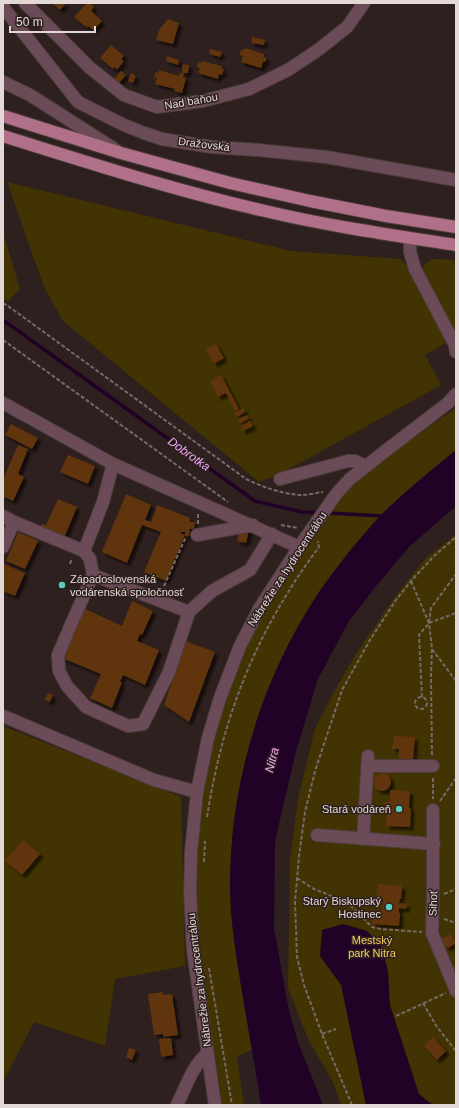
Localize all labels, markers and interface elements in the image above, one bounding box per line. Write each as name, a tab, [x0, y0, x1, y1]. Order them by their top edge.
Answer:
scale bar	[10, 8, 95, 34]
text: 50 m	[16, 15, 43, 29]
street label: Nad baňou	[163, 90, 219, 112]
street label: Dražovská	[177, 135, 231, 153]
water label: Dobrotka	[165, 434, 213, 474]
street label: Nábrežie za hydrocentrálou	[245, 509, 329, 629]
place label: Západoslovenská vodárenská spoločnosť	[70, 573, 184, 598]
marker: Západoslovenská vodárenská spoločnosť	[57, 580, 67, 590]
water label: Nitra	[262, 746, 282, 774]
place label: Stará vodáreň	[322, 803, 391, 815]
marker: Stará vodáreň	[394, 804, 404, 814]
street label: Sihoť	[427, 889, 439, 916]
place label: Starý Biskupský Hostinec	[303, 895, 382, 920]
marker: Starý Biskupský Hostinec	[384, 902, 394, 912]
street label: Nábrežie za hydrocentrálou	[185, 913, 213, 1047]
park label: Mestský park Nitra	[348, 934, 397, 959]

